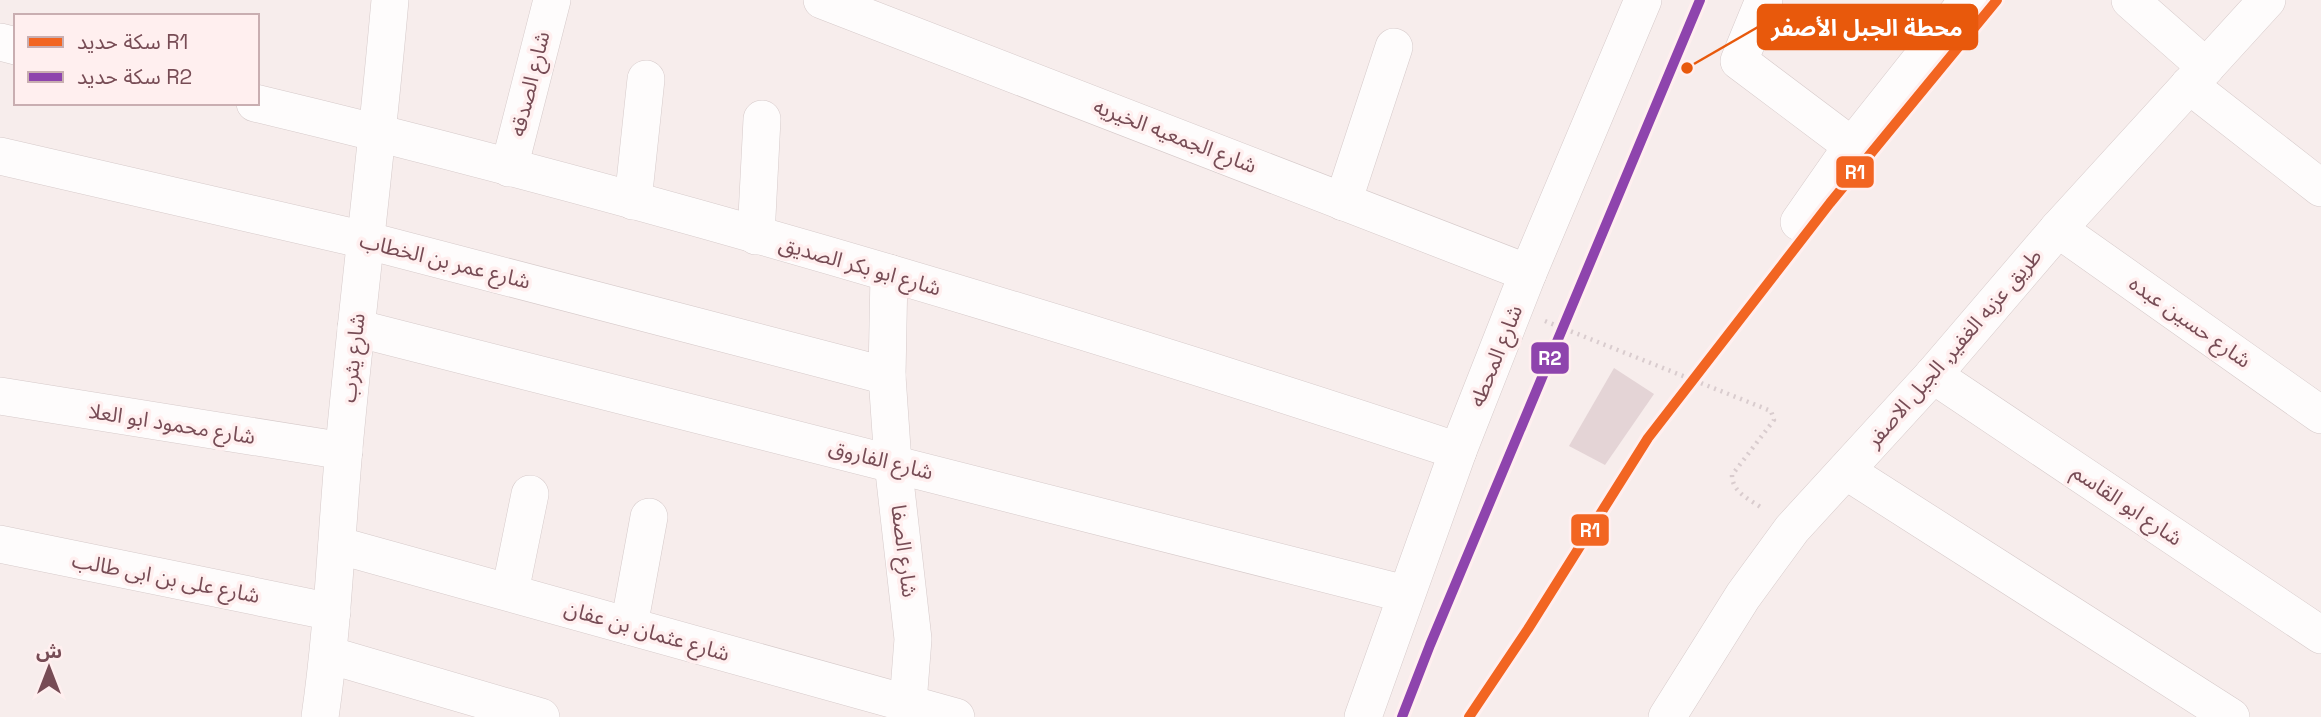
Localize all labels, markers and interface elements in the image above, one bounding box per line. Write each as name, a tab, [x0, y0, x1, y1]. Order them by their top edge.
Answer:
callout: محطة الجبل الأصفر	[1758, 5, 1977, 49]
text: محطة الجبل الأصفر	[1770, 13, 1963, 43]
legend	[14, 14, 259, 105]
text: سكة حديد R1	[77, 28, 188, 55]
street label: شارع الصدقه	[503, 28, 558, 140]
text: سكة حديد R2	[77, 63, 192, 90]
street label: شارع الجمعيه الخيريه	[1089, 92, 1261, 181]
line badge: R1	[1835, 155, 1875, 189]
text: R1	[1845, 160, 1865, 185]
street label: شارع عمر بن الخطاب	[357, 226, 533, 297]
street label: شارع ابو بكر الصديق	[776, 230, 944, 303]
street label: طريق عزبه الغفير, الجبل الاصفر	[1859, 243, 2047, 453]
street label: شارع حسين عبده	[2123, 270, 2256, 375]
street label: شارع المحطه	[1463, 301, 1530, 411]
street label: شارع يثرب	[334, 312, 373, 404]
line badge: R2	[1530, 341, 1570, 375]
text: R2	[1538, 346, 1562, 371]
street label: شارع محمود ابو العلا	[87, 397, 257, 452]
street label: شارع الفاروق	[826, 434, 936, 487]
street label: شارع ابو القاسم	[2066, 458, 2188, 553]
street label: شارع الصفا	[883, 503, 924, 599]
line badge: R1	[1570, 513, 1610, 547]
text: R1	[1580, 518, 1600, 543]
street label: شارع على بن ابى طالب	[70, 546, 262, 611]
street label: شارع عثمان بن عفان	[561, 594, 733, 669]
north arrow	[14, 633, 84, 703]
text: ش	[36, 639, 62, 664]

